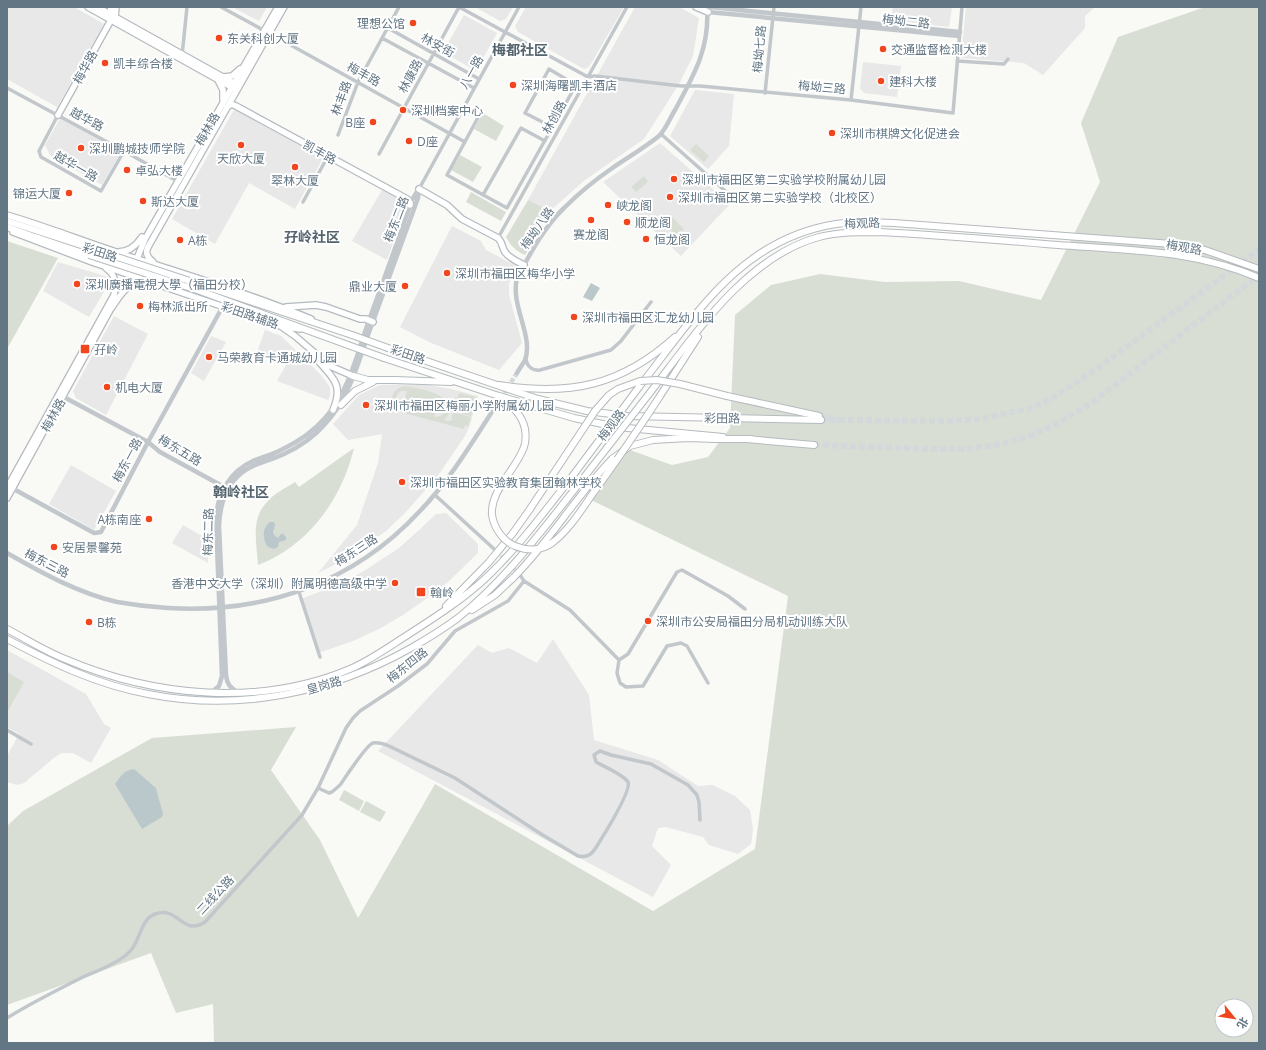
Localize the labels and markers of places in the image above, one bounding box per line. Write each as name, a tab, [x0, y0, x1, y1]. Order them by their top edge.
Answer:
place label: 理想公馆	[357, 15, 405, 32]
marker: 理想公馆	[408, 18, 418, 28]
place label: 东关科创大厦	[227, 30, 299, 47]
marker: 东关科创大厦	[214, 33, 224, 43]
place label: 交通监督检测大楼	[891, 41, 987, 58]
marker: 交通监督检测大楼	[878, 44, 888, 54]
place label: 凯丰综合楼	[113, 55, 173, 72]
marker: 凯丰综合楼	[100, 58, 110, 68]
place label: 建科大楼	[889, 73, 937, 90]
marker: 建科大楼	[876, 76, 886, 86]
place label: 深圳海曙凯丰酒店	[521, 77, 617, 94]
marker: 深圳海曙凯丰酒店	[508, 80, 518, 90]
place label: 深圳档案中心	[411, 102, 483, 119]
marker: 深圳档案中心	[398, 105, 408, 115]
place label: B座	[345, 114, 365, 131]
marker: B座	[368, 117, 378, 127]
place label: 深圳市棋牌文化促进会	[840, 125, 960, 142]
marker: 深圳市棋牌文化促进会	[827, 128, 837, 138]
place label: D座	[417, 133, 438, 150]
marker: D座	[404, 136, 414, 146]
place label: 深圳鹏城技师学院	[89, 140, 185, 157]
marker: 天欣大厦	[236, 140, 246, 150]
marker: 深圳鹏城技师学院	[76, 143, 86, 153]
place label: 天欣大厦	[217, 150, 265, 167]
place label: 卓弘大楼	[135, 162, 183, 179]
marker: 翠林大厦	[290, 162, 300, 172]
marker: 卓弘大楼	[122, 165, 132, 175]
place label: 深圳市福田区第二实验学校附属幼儿园	[682, 171, 886, 188]
place label: 翠林大厦	[271, 172, 319, 189]
marker: 深圳市福田区第二实验学校附属幼儿园	[669, 174, 679, 184]
place label: 锦运大厦	[13, 185, 61, 202]
marker: 锦运大厦	[64, 188, 74, 198]
place label: 深圳市福田区第二实验学校（北校区）	[678, 189, 882, 206]
marker: 深圳市福田区第二实验学校（北校区）	[665, 192, 675, 202]
place label: 斯达大厦	[151, 193, 199, 210]
marker: 斯达大厦	[138, 196, 148, 206]
place label: 峡龙阁	[616, 197, 652, 214]
marker: 峡龙阁	[603, 200, 613, 210]
place label: 顺龙阁	[635, 214, 671, 231]
marker: 赛龙阁	[586, 215, 596, 225]
marker: 顺龙阁	[622, 217, 632, 227]
place label: 赛龙阁	[573, 226, 609, 243]
place label: 恒龙阁	[654, 231, 690, 248]
place label: A栋	[188, 232, 208, 249]
marker: 恒龙阁	[641, 234, 651, 244]
marker: A栋	[175, 235, 185, 245]
place label: 深圳市福田区梅华小学	[455, 265, 575, 282]
marker: 深圳市福田区梅华小学	[442, 268, 452, 278]
place label: 深圳廣播電視大學（福田分校）	[85, 276, 253, 293]
place label: 鼎业大厦	[349, 278, 397, 295]
marker: 深圳廣播電視大學（福田分校）	[72, 279, 82, 289]
marker: 鼎业大厦	[400, 281, 410, 291]
place label: 梅林派出所	[148, 298, 208, 315]
marker: 梅林派出所	[135, 301, 145, 311]
place label: 深圳市福田区汇龙幼儿园	[582, 309, 714, 326]
marker: 深圳市福田区汇龙幼儿园	[569, 312, 579, 322]
place label: 孖岭	[94, 341, 118, 358]
marker: 孖岭	[79, 343, 91, 355]
place label: 马荣教育卡通城幼儿园	[217, 349, 337, 366]
marker: 马荣教育卡通城幼儿园	[204, 352, 214, 362]
place label: 机电大厦	[115, 379, 163, 396]
marker: 机电大厦	[102, 382, 112, 392]
place label: 深圳市福田区梅丽小学附属幼儿园	[374, 397, 554, 414]
marker: 深圳市福田区梅丽小学附属幼儿园	[361, 400, 371, 410]
place label: 深圳市福田区实验教育集团翰林学校	[410, 474, 602, 491]
marker: 深圳市福田区实验教育集团翰林学校	[397, 477, 407, 487]
place label: A栋南座	[97, 511, 141, 528]
marker: A栋南座	[144, 514, 154, 524]
place label: 安居景馨苑	[62, 539, 122, 556]
marker: 安居景馨苑	[49, 542, 59, 552]
place label: 香港中文大学（深圳）附属明德高级中学	[171, 575, 387, 592]
marker: 香港中文大学（深圳）附属明德高级中学	[390, 578, 400, 588]
place label: 翰岭	[430, 584, 454, 601]
marker: 翰岭	[415, 586, 427, 598]
place label: 深圳市公安局福田分局机动训练大队	[656, 613, 848, 630]
place label: B栋	[97, 614, 117, 631]
marker: 深圳市公安局福田分局机动训练大队	[643, 616, 653, 626]
marker: B栋	[84, 617, 94, 627]

